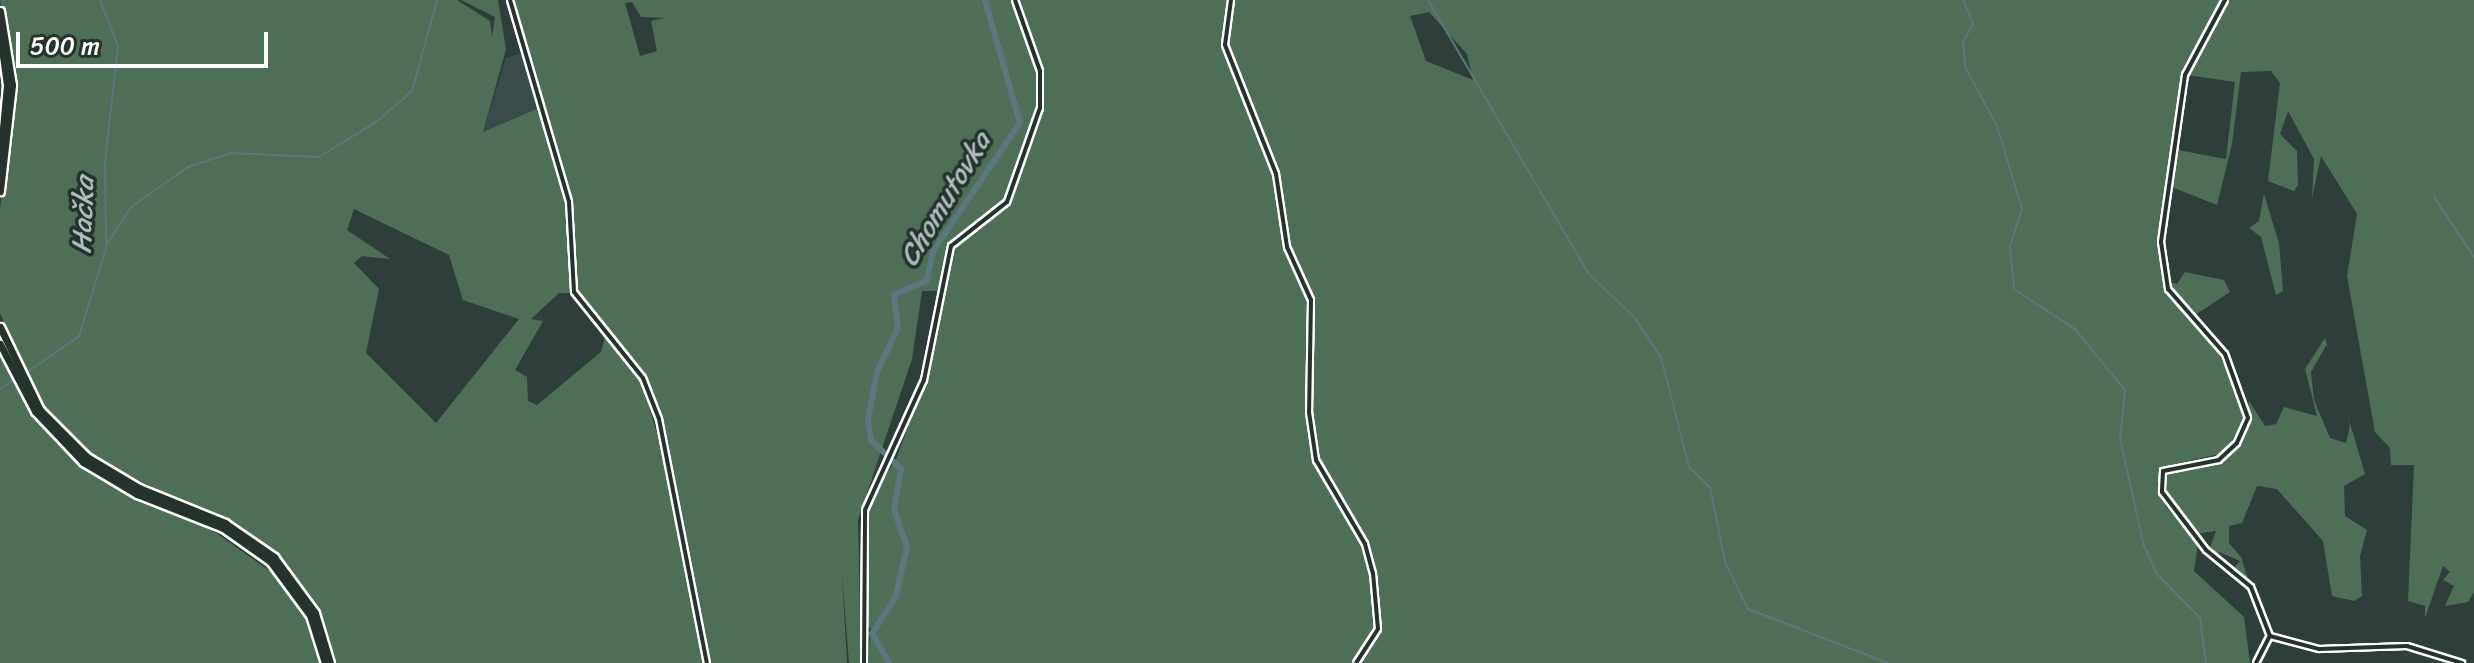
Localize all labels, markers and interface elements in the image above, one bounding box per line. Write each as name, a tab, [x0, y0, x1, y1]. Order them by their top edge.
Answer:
scale bar	[20, 16, 272, 66]
text: 500 m	[30, 25, 100, 67]
water label: Chomutovka	[892, 126, 998, 272]
water label: Hačka	[65, 176, 101, 254]

